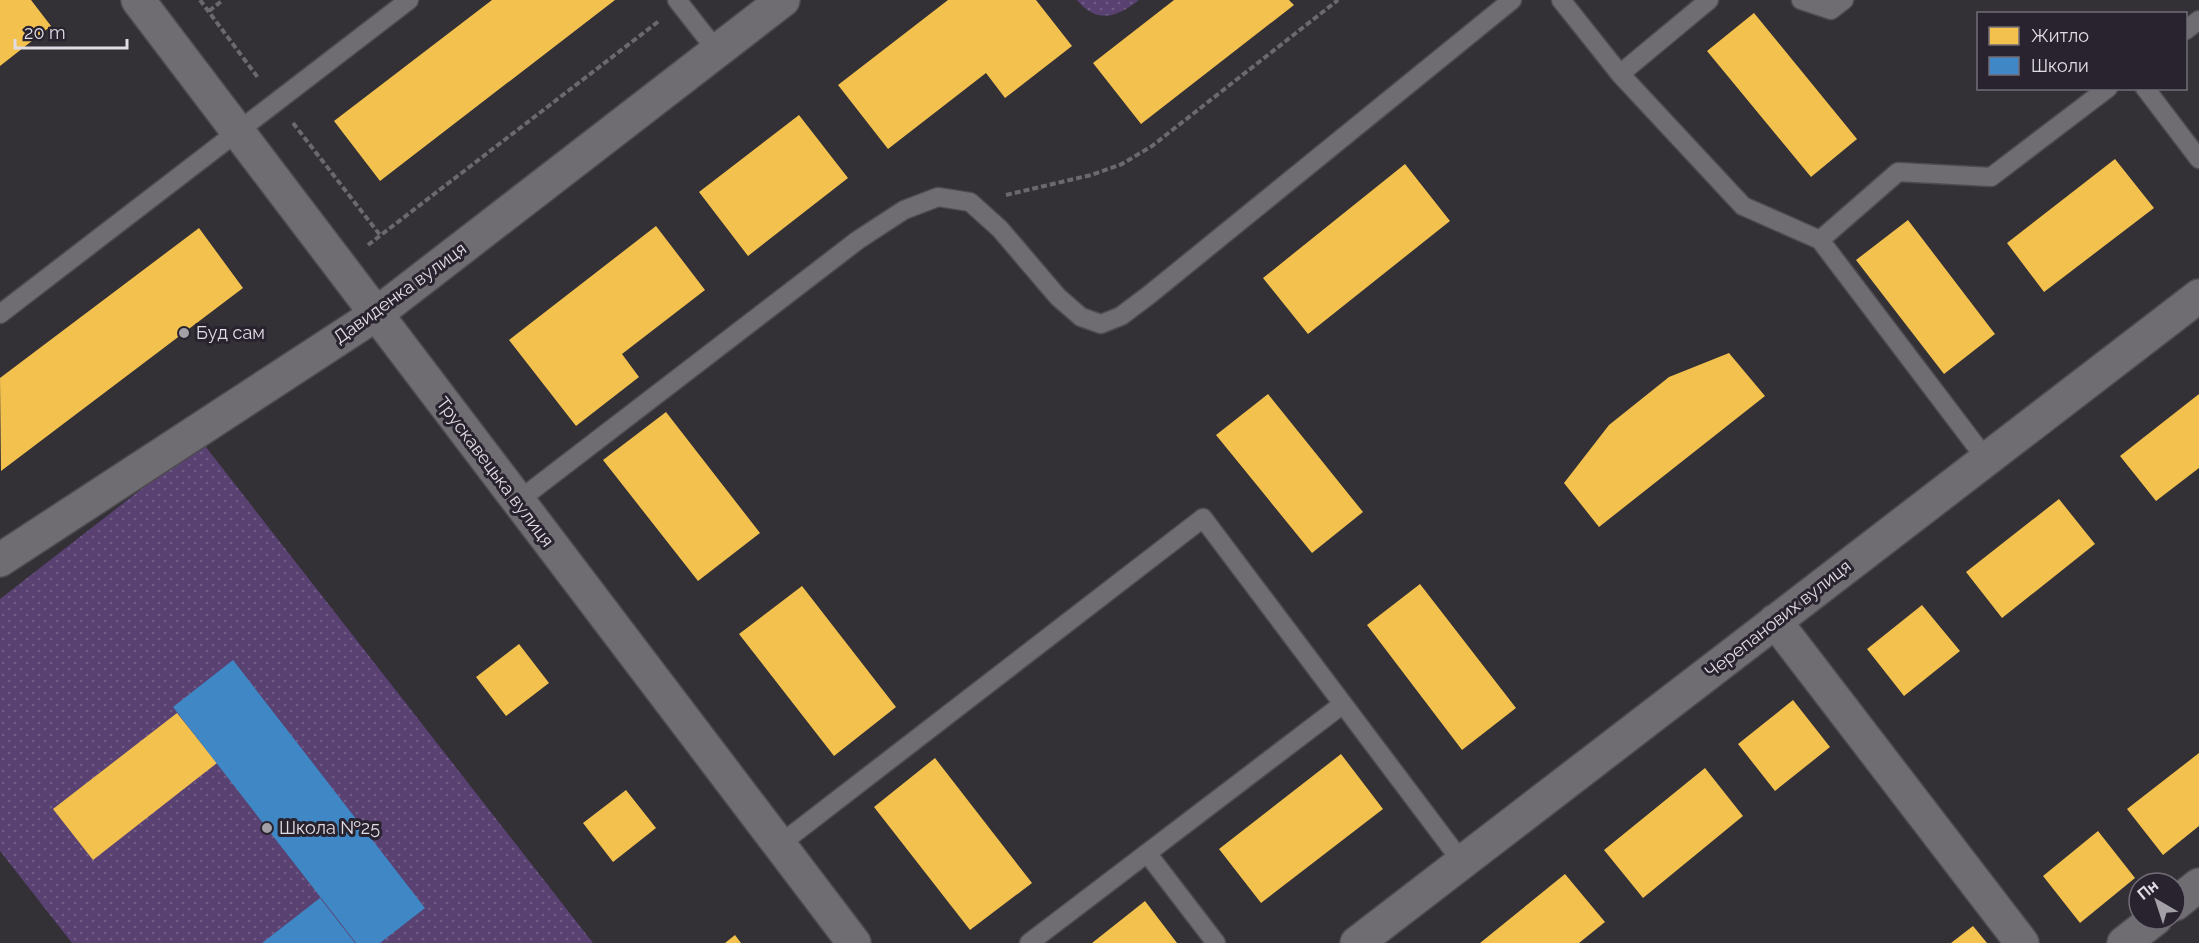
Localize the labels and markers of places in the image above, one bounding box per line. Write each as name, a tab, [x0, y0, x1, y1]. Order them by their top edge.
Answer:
place label: Буд сам	[196, 322, 265, 343]
marker: Буд сам	[177, 326, 191, 340]
place label: Школа №25	[279, 817, 380, 838]
marker: Школа №25	[260, 821, 274, 835]

